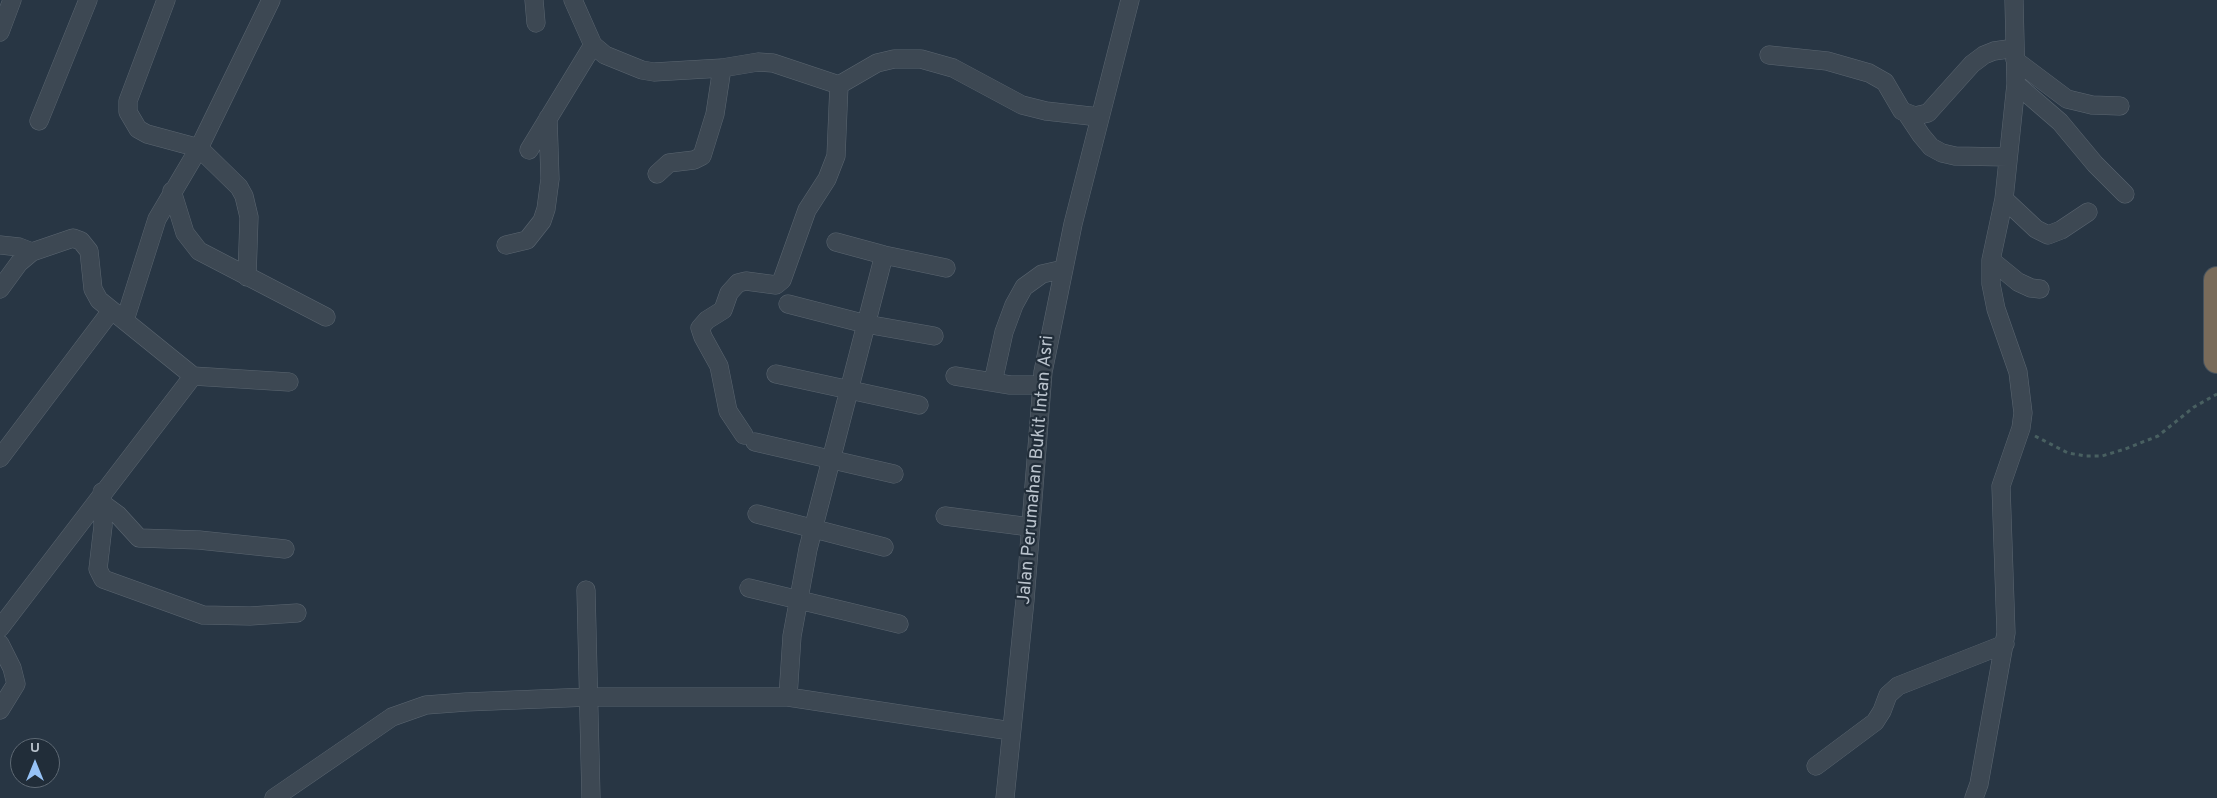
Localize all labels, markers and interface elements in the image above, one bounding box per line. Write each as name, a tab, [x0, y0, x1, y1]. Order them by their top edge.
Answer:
street label: Jalan Perumahan Bukit Intan Asri	[1014, 334, 1060, 606]
north arrow	[10, 738, 60, 788]
text: U	[30, 740, 40, 757]

